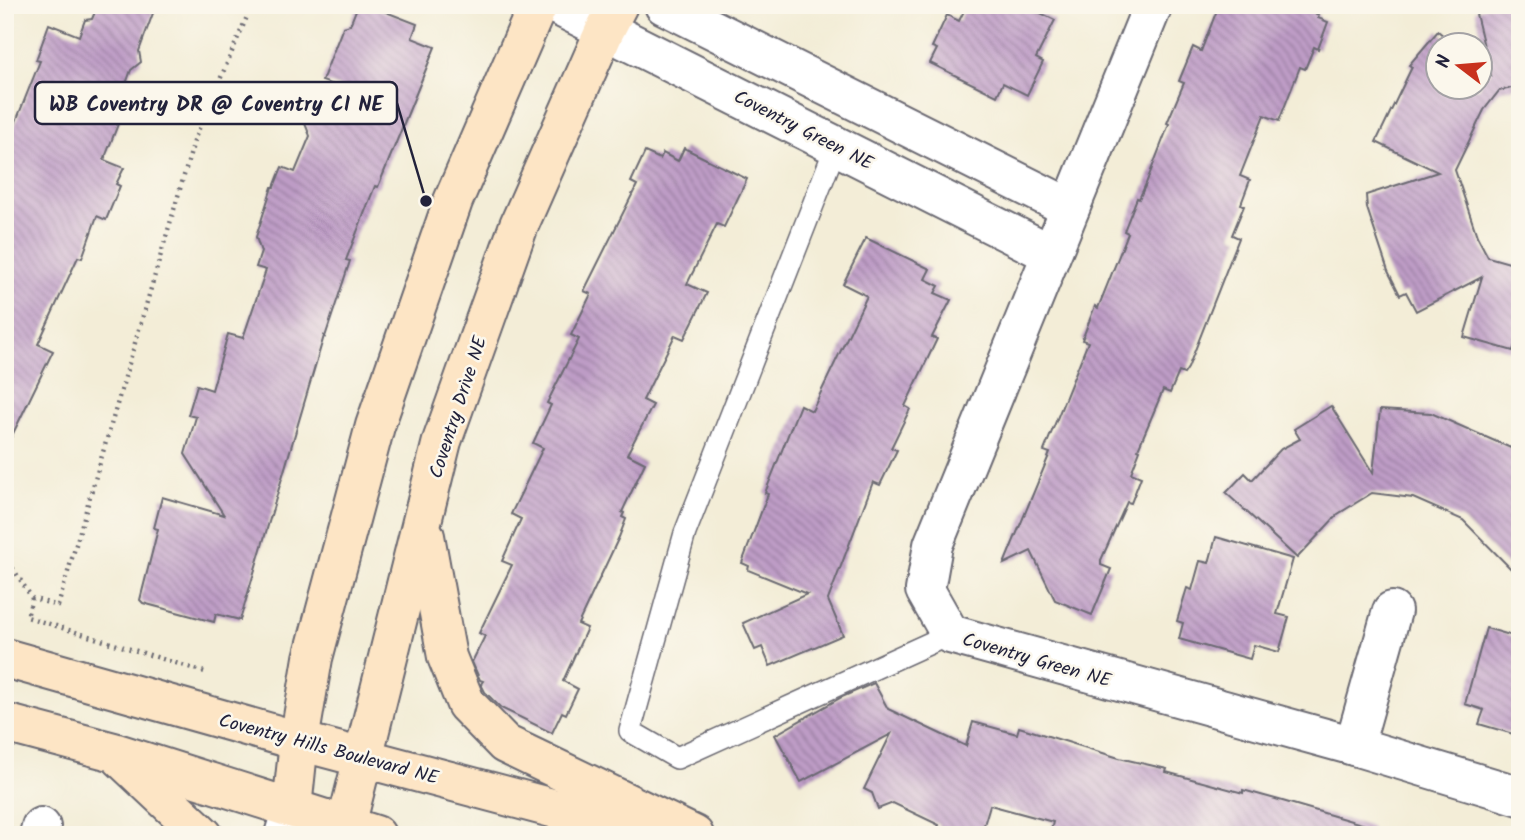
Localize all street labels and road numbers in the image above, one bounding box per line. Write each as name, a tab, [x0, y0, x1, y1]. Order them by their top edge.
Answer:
street label: Coventry Green NE	[728, 83, 879, 179]
street label: Coventry Drive NE	[422, 332, 496, 483]
street label: Coventry Green NE	[958, 625, 1115, 697]
street label: Coventry Hills Boulevard NE	[215, 706, 443, 794]

